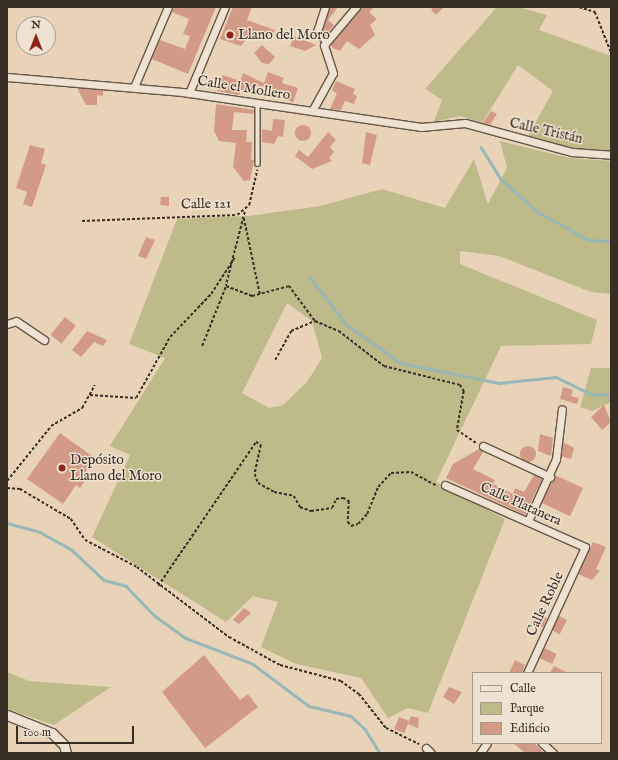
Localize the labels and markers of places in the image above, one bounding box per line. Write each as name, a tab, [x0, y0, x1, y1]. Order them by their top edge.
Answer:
place label: Llano del Moro	[238, 27, 330, 43]
marker: Llano del Moro	[225, 30, 235, 40]
place label: Depósito Llano del Moro	[70, 452, 162, 484]
marker: Depósito Llano del Moro	[57, 463, 67, 473]

